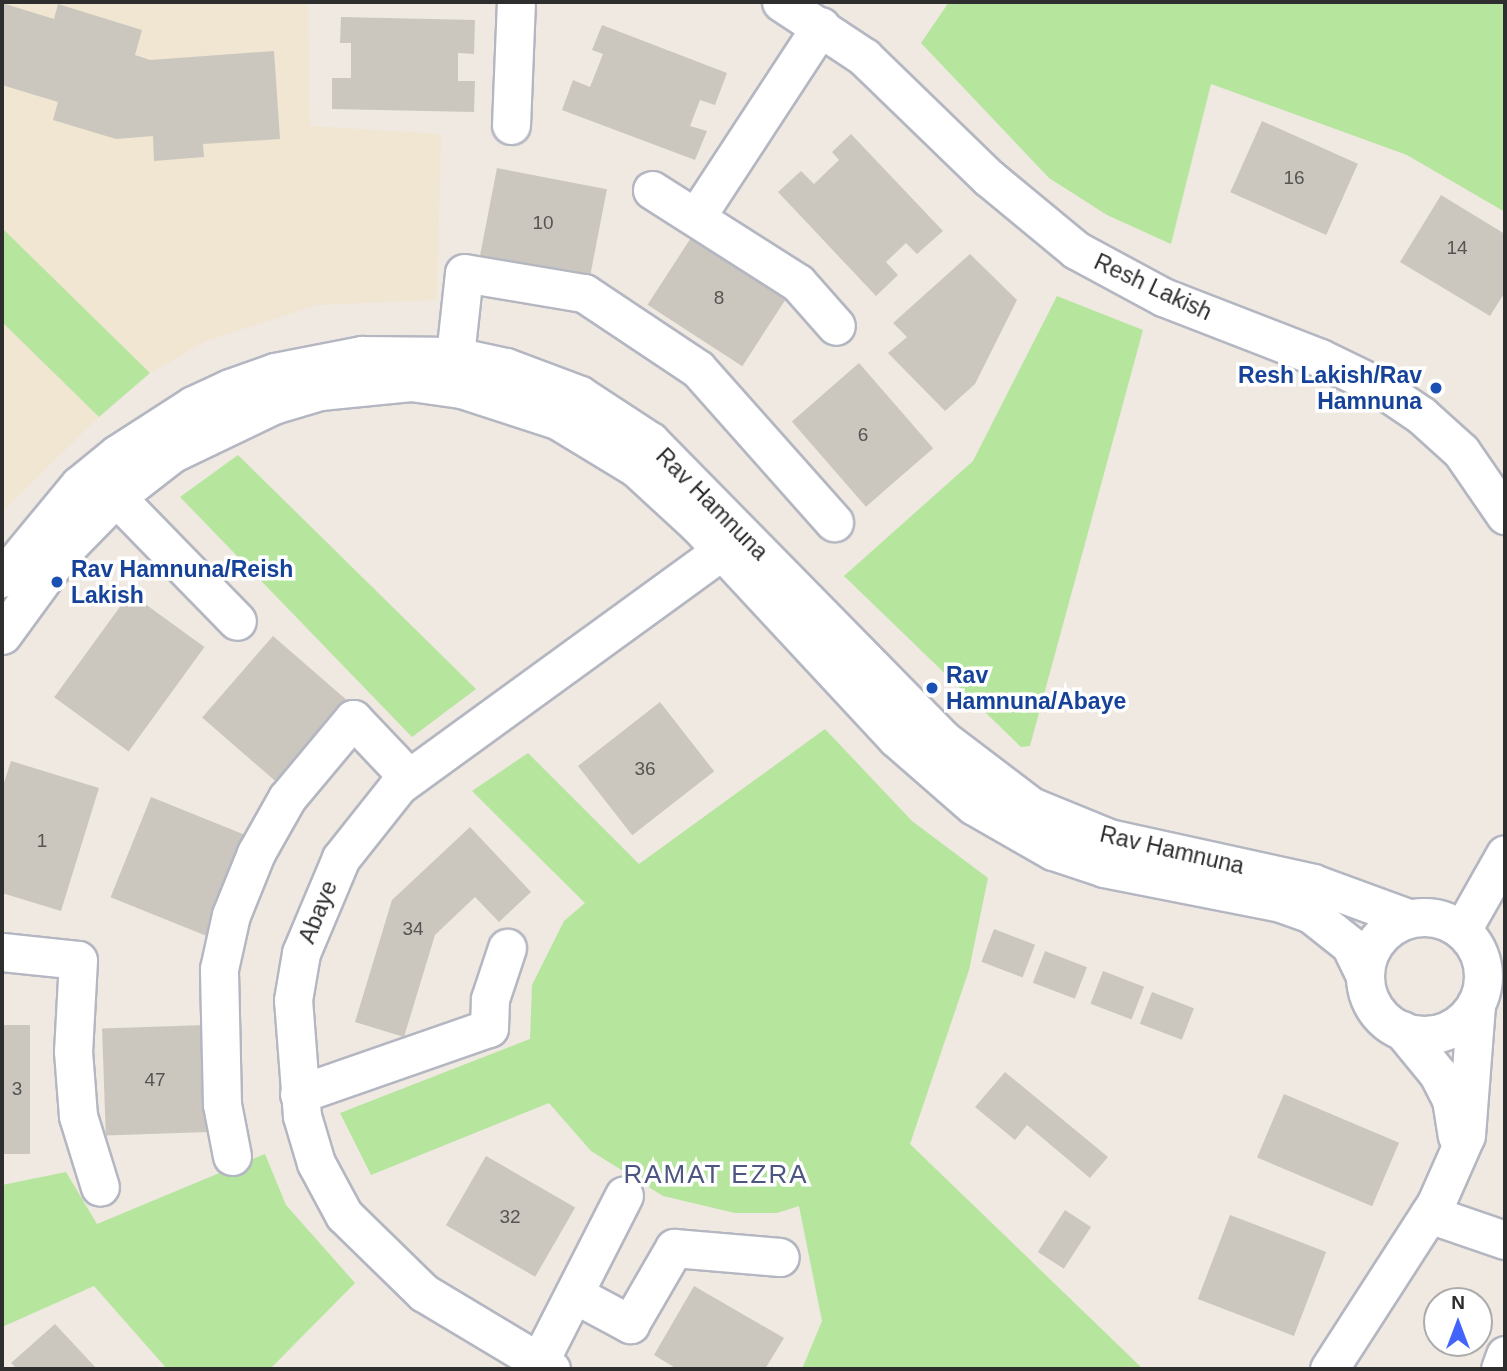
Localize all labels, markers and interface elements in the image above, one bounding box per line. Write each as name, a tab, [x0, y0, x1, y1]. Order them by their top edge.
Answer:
house number: 16	[1283, 167, 1305, 189]
house number: 10	[532, 212, 554, 234]
house number: 14	[1446, 237, 1468, 259]
street label: Resh Lakish	[1090, 248, 1216, 326]
house number: 8	[714, 287, 724, 309]
place label: Resh Lakish/Rav Hamnuna	[1238, 361, 1422, 415]
marker: Resh Lakish/Rav Hamnuna	[1428, 380, 1444, 396]
house number: 6	[858, 424, 868, 446]
street label: Rav Hamnuna	[650, 442, 774, 566]
place label: Rav Hamnuna/Reish Lakish	[71, 555, 293, 609]
marker: Rav Hamnuna/Reish Lakish	[49, 574, 65, 590]
place label: Rav Hamnuna/Abaye	[946, 661, 1126, 715]
marker: Rav Hamnuna/Abaye	[924, 680, 940, 696]
house number: 36	[634, 758, 656, 780]
street label: Rav Hamnuna	[1097, 820, 1247, 880]
house number: 1	[37, 830, 47, 852]
street label: Abaye	[293, 877, 343, 947]
house number: 34	[402, 918, 424, 940]
house number: 47	[144, 1069, 166, 1091]
house number: 3	[12, 1078, 22, 1100]
district label: RAMAT EZRA	[624, 1159, 808, 1191]
house number: 32	[499, 1206, 521, 1228]
north arrow	[1423, 1287, 1493, 1357]
text: N	[1451, 1292, 1465, 1313]

